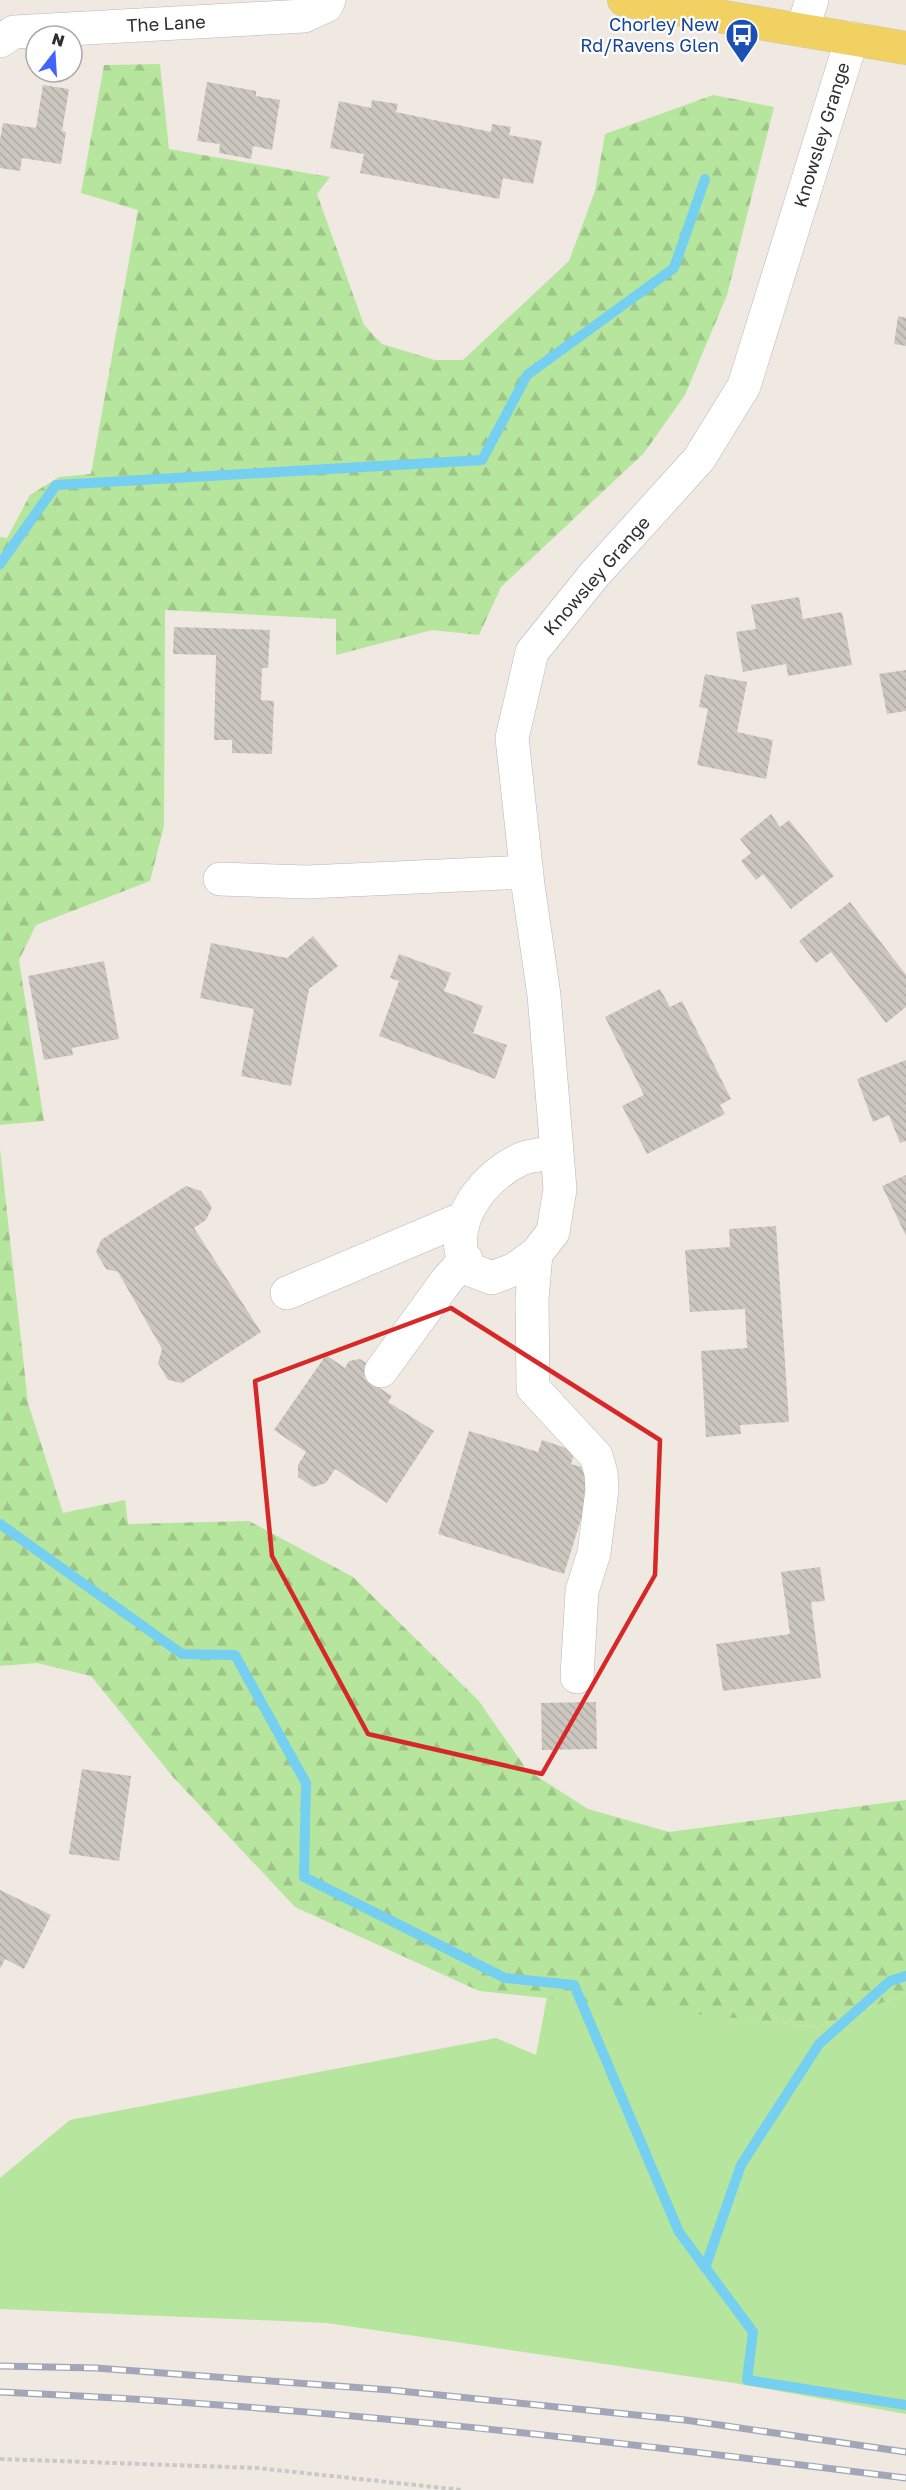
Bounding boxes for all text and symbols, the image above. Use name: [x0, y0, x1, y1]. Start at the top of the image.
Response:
street label: The Lane: [126, 10, 206, 36]
place label: Chorley New Rd/Ravens Glen: [580, 13, 719, 56]
bus stop icon: Chorley New Rd/Ravens Glen: [724, 17, 760, 64]
north arrow: [24, 24, 84, 84]
text: N: [50, 28, 67, 51]
street label: Knowsley Grange: [788, 59, 854, 210]
street label: Knowsley Grange: [538, 511, 654, 639]

